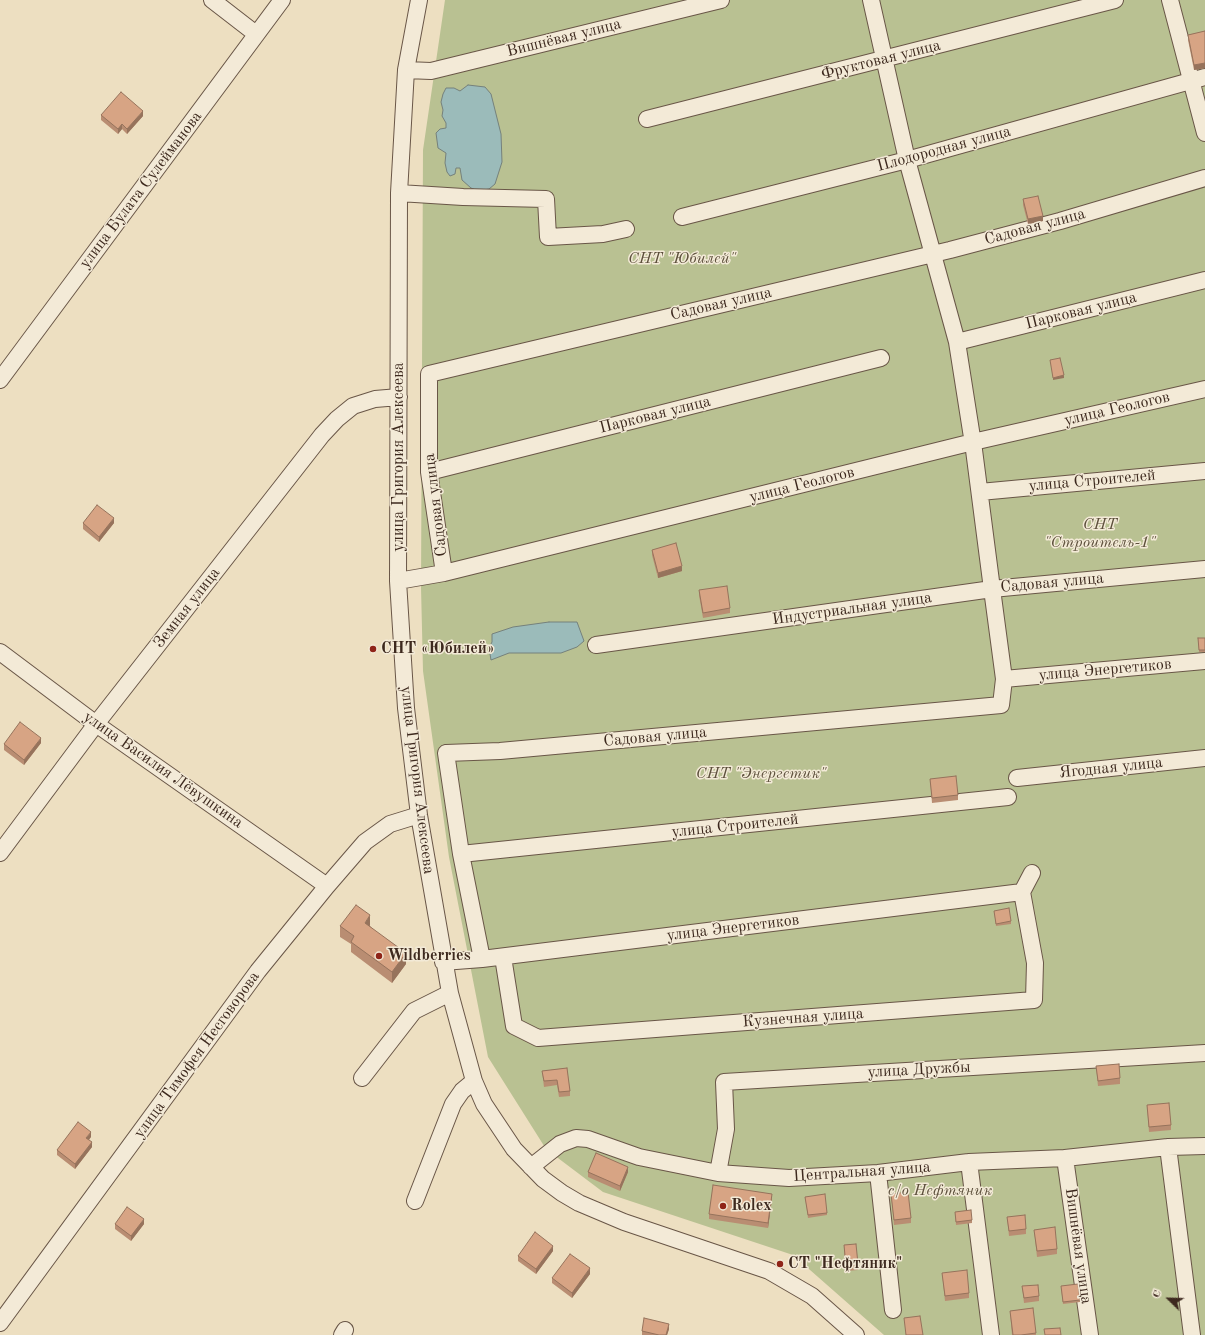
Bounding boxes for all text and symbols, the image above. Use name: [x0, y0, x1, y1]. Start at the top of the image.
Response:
street label: Вишнёвая улица: [505, 14, 623, 62]
street label: Фруктовая улица: [819, 36, 943, 84]
street label: улица Булата Сулейманова: [76, 108, 206, 272]
street label: Плодородная улица: [875, 122, 1013, 176]
street label: Садовая улица: [982, 204, 1088, 250]
park label: СНТ "Юбилей": [628, 249, 736, 269]
street label: Садовая улица: [668, 283, 774, 325]
street label: Парковая улица: [1023, 288, 1139, 334]
street label: улица Григория Алексеева: [389, 362, 409, 552]
street label: улица Геологов: [1062, 388, 1172, 430]
street label: Парковая улица: [597, 392, 713, 438]
street label: Садовая улица: [420, 452, 452, 558]
street label: улица Геологов: [747, 463, 857, 507]
street label: улица Строителей: [1028, 466, 1156, 496]
park label: СНТ "Строитель-1": [1044, 515, 1156, 553]
street label: Земная улица: [150, 564, 224, 652]
street label: Садовая улица: [1000, 569, 1104, 597]
street label: Индустриальная улица: [771, 588, 933, 630]
place label: СНТ «Юбилей»: [381, 639, 495, 659]
marker: СНТ «Юбилей»: [368, 644, 378, 654]
street label: улица Энергетиков: [1038, 655, 1172, 685]
street label: улица Григория Алексеева: [396, 685, 438, 875]
street label: улица Василия Лёвушкина: [79, 707, 247, 833]
street label: Садовая улица: [603, 723, 707, 751]
street label: Ягодная улица: [1058, 753, 1164, 783]
park label: СНТ "Энергетик": [696, 764, 826, 784]
street label: улица Строителей: [671, 810, 799, 842]
street label: улица Энергетиков: [666, 910, 800, 946]
place label: Wildberries: [387, 946, 471, 966]
marker: Wildberries: [374, 951, 384, 961]
street label: улица Тимофея Несговорова: [130, 968, 264, 1142]
street label: Кузнечная улица: [742, 1004, 864, 1032]
street label: улица Дружбы: [867, 1058, 971, 1082]
street label: Центральная улица: [793, 1158, 931, 1186]
park label: с/о Нефтяник: [888, 1181, 992, 1201]
street label: Вишнёвая улица: [1060, 1187, 1096, 1305]
place label: Rolex: [731, 1196, 772, 1216]
marker: Rolex: [718, 1201, 728, 1211]
place label: СТ "Нефтяник": [788, 1254, 902, 1274]
marker: СТ "Нефтяник": [775, 1259, 785, 1269]
north arrow: [1149, 1279, 1189, 1319]
text: С: [1151, 1289, 1164, 1300]

